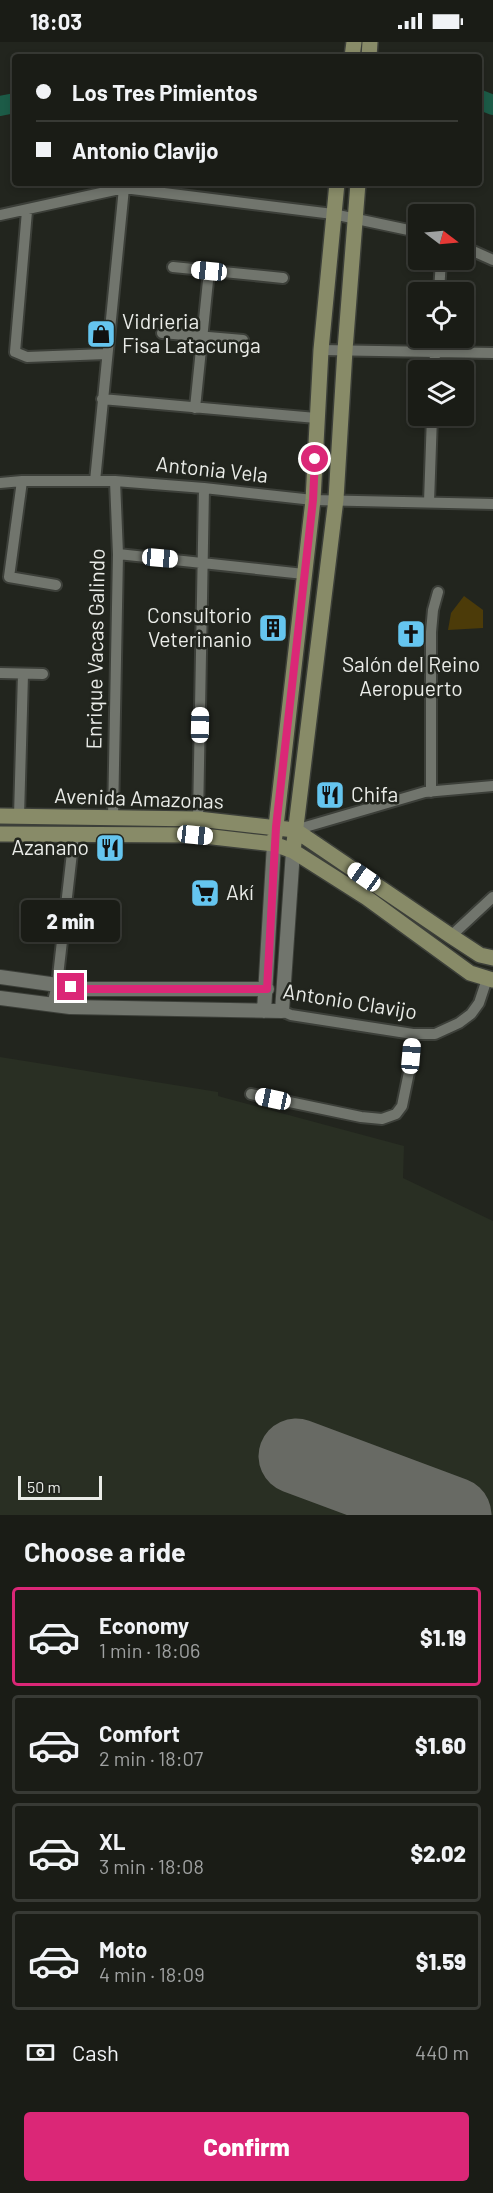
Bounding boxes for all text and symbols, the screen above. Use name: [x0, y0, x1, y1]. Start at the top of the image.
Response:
text: 18:03: [30, 8, 82, 34]
text: Los Tres Pimientos: [72, 79, 258, 105]
text: Antonio Clavijo: [72, 137, 218, 163]
north arrow: [408, 204, 474, 270]
map controls: [408, 204, 474, 426]
car: [190, 260, 228, 282]
button: locate: [408, 282, 474, 348]
place label: Vidrieria Fisa Latacunga: [122, 308, 261, 357]
shop icon: Vidrieria Fisa Latacunga: [85, 318, 117, 350]
button: layers: [408, 360, 474, 426]
route start: [301, 445, 328, 472]
street label: Antonia Vela: [155, 450, 269, 487]
car: [141, 547, 179, 569]
street label: Enrique Vacas Galindo: [80, 548, 109, 750]
place label: Consultorio Veterinanio: [147, 602, 252, 651]
building icon: Consultorio Veterinanio: [257, 612, 289, 644]
church icon: Salón del Reino Aeropuerto: [395, 618, 427, 650]
place label: Salón del Reino Aeropuerto: [342, 651, 480, 700]
car: [191, 707, 209, 743]
restaurant icon: Chifa: [314, 779, 346, 811]
place label: Chifa: [351, 781, 398, 806]
street label: Avenida Amazonas: [54, 782, 224, 813]
car: [176, 824, 214, 846]
restaurant icon: Azanano: [94, 832, 126, 864]
place label: Azanano: [12, 834, 89, 859]
car: [344, 859, 384, 895]
supermarket icon: Akí: [189, 877, 221, 909]
place label: Akí: [226, 879, 254, 904]
callout: 2 min: [22, 900, 121, 942]
text: 2 min: [46, 909, 95, 933]
route end: [57, 973, 84, 1000]
street label: Antonio Clavijo: [281, 978, 419, 1023]
car: [400, 1037, 422, 1075]
car: [254, 1086, 292, 1112]
scale bar: [18, 1473, 102, 1500]
text: 50 m: [27, 1477, 61, 1496]
text: Choose a ride: [24, 1535, 186, 1567]
icon: car: [27, 1610, 81, 1664]
text: Economy: [99, 1612, 189, 1638]
text: $1.19: [420, 1624, 466, 1650]
text: 1 min · 18:06: [99, 1638, 200, 1662]
icon: car: [27, 1718, 81, 1772]
text: Comfort: [99, 1720, 180, 1746]
text: $1.60: [415, 1732, 466, 1758]
text: 2 min · 18:07: [99, 1746, 203, 1770]
icon: car: [27, 1826, 81, 1880]
text: XL: [99, 1828, 125, 1854]
text: $2.02: [410, 1840, 466, 1866]
text: 3 min · 18:08: [99, 1854, 204, 1878]
icon: car: [27, 1934, 81, 1988]
text: Moto: [99, 1936, 147, 1962]
text: $1.59: [416, 1948, 466, 1974]
text: 4 min · 18:09: [99, 1962, 205, 1986]
icon: cash: [24, 2036, 57, 2069]
text: Cash: [72, 2039, 119, 2065]
text: 440 m: [415, 2040, 469, 2064]
button: Confirm: [24, 2112, 469, 2181]

